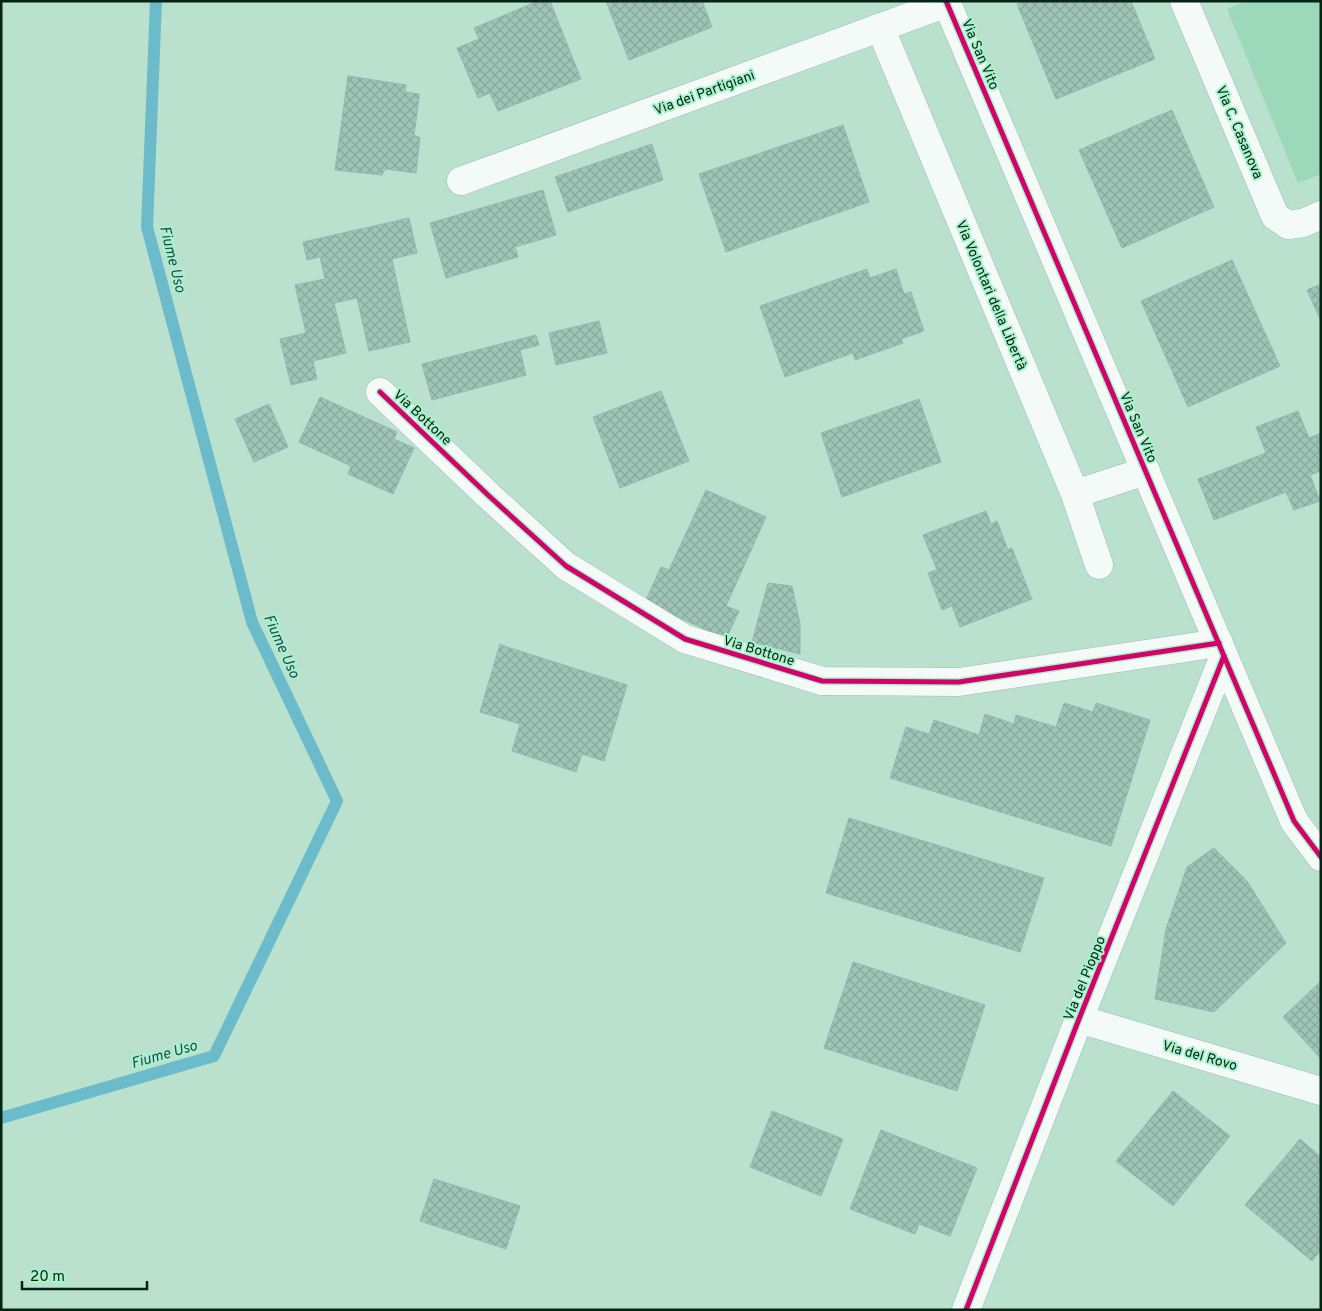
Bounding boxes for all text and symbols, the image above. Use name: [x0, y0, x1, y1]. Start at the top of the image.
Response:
street label: Via San Vito: [957, 17, 1002, 93]
street label: Via dei Partigiani: [652, 67, 757, 120]
street label: Via C. Casanova: [1211, 83, 1266, 182]
street label: Via Volontari della Libertà: [951, 218, 1030, 373]
water label: Fiume Uso: [154, 224, 189, 295]
street label: Via Bottone: [389, 387, 455, 450]
street label: Via San Vito: [1115, 390, 1160, 466]
water label: Fiume Uso: [258, 612, 303, 682]
street label: Via Bottone: [721, 632, 796, 670]
street label: Via del Pioppo: [1061, 934, 1110, 1023]
water label: Fiume Uso: [129, 1037, 200, 1074]
street label: Via del Rovo: [1160, 1038, 1239, 1075]
scale bar: [22, 1258, 148, 1290]
text: 20 m: [30, 1268, 65, 1287]

